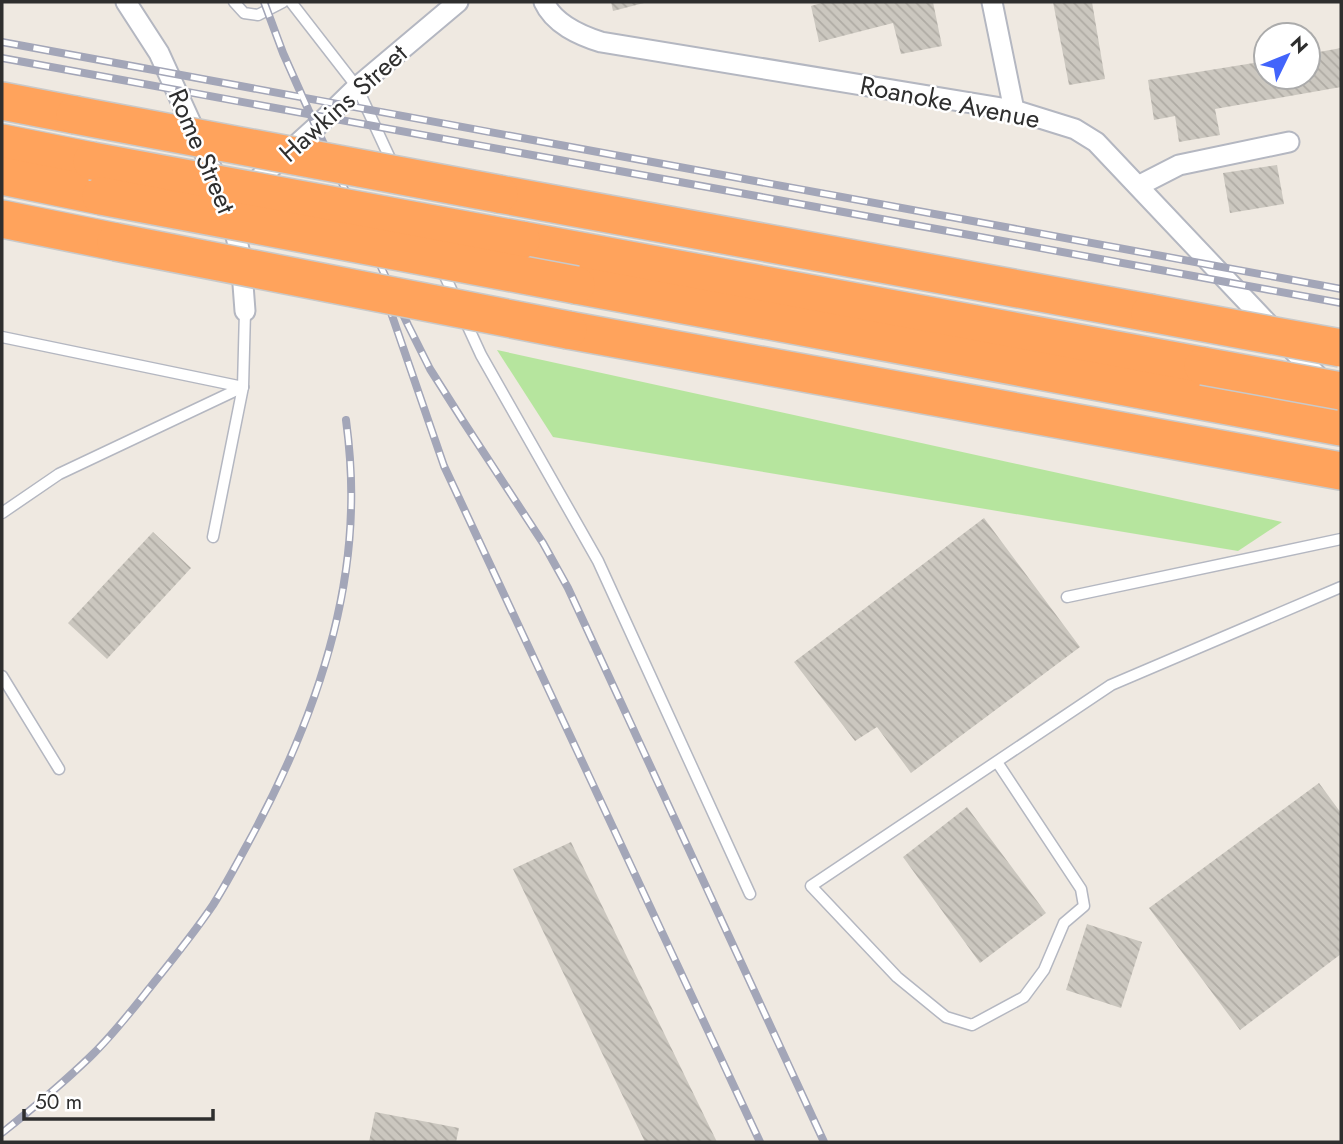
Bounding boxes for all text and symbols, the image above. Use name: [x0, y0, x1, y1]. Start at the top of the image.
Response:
north arrow: [1252, 21, 1322, 91]
text: N: [1284, 30, 1314, 59]
street label: Hawkins Street: [271, 35, 416, 171]
street label: Roanoke Avenue: [857, 66, 1043, 138]
street label: Rome Street: [159, 83, 246, 220]
scale bar: [24, 1078, 214, 1122]
text: 50 m: [35, 1087, 82, 1117]

